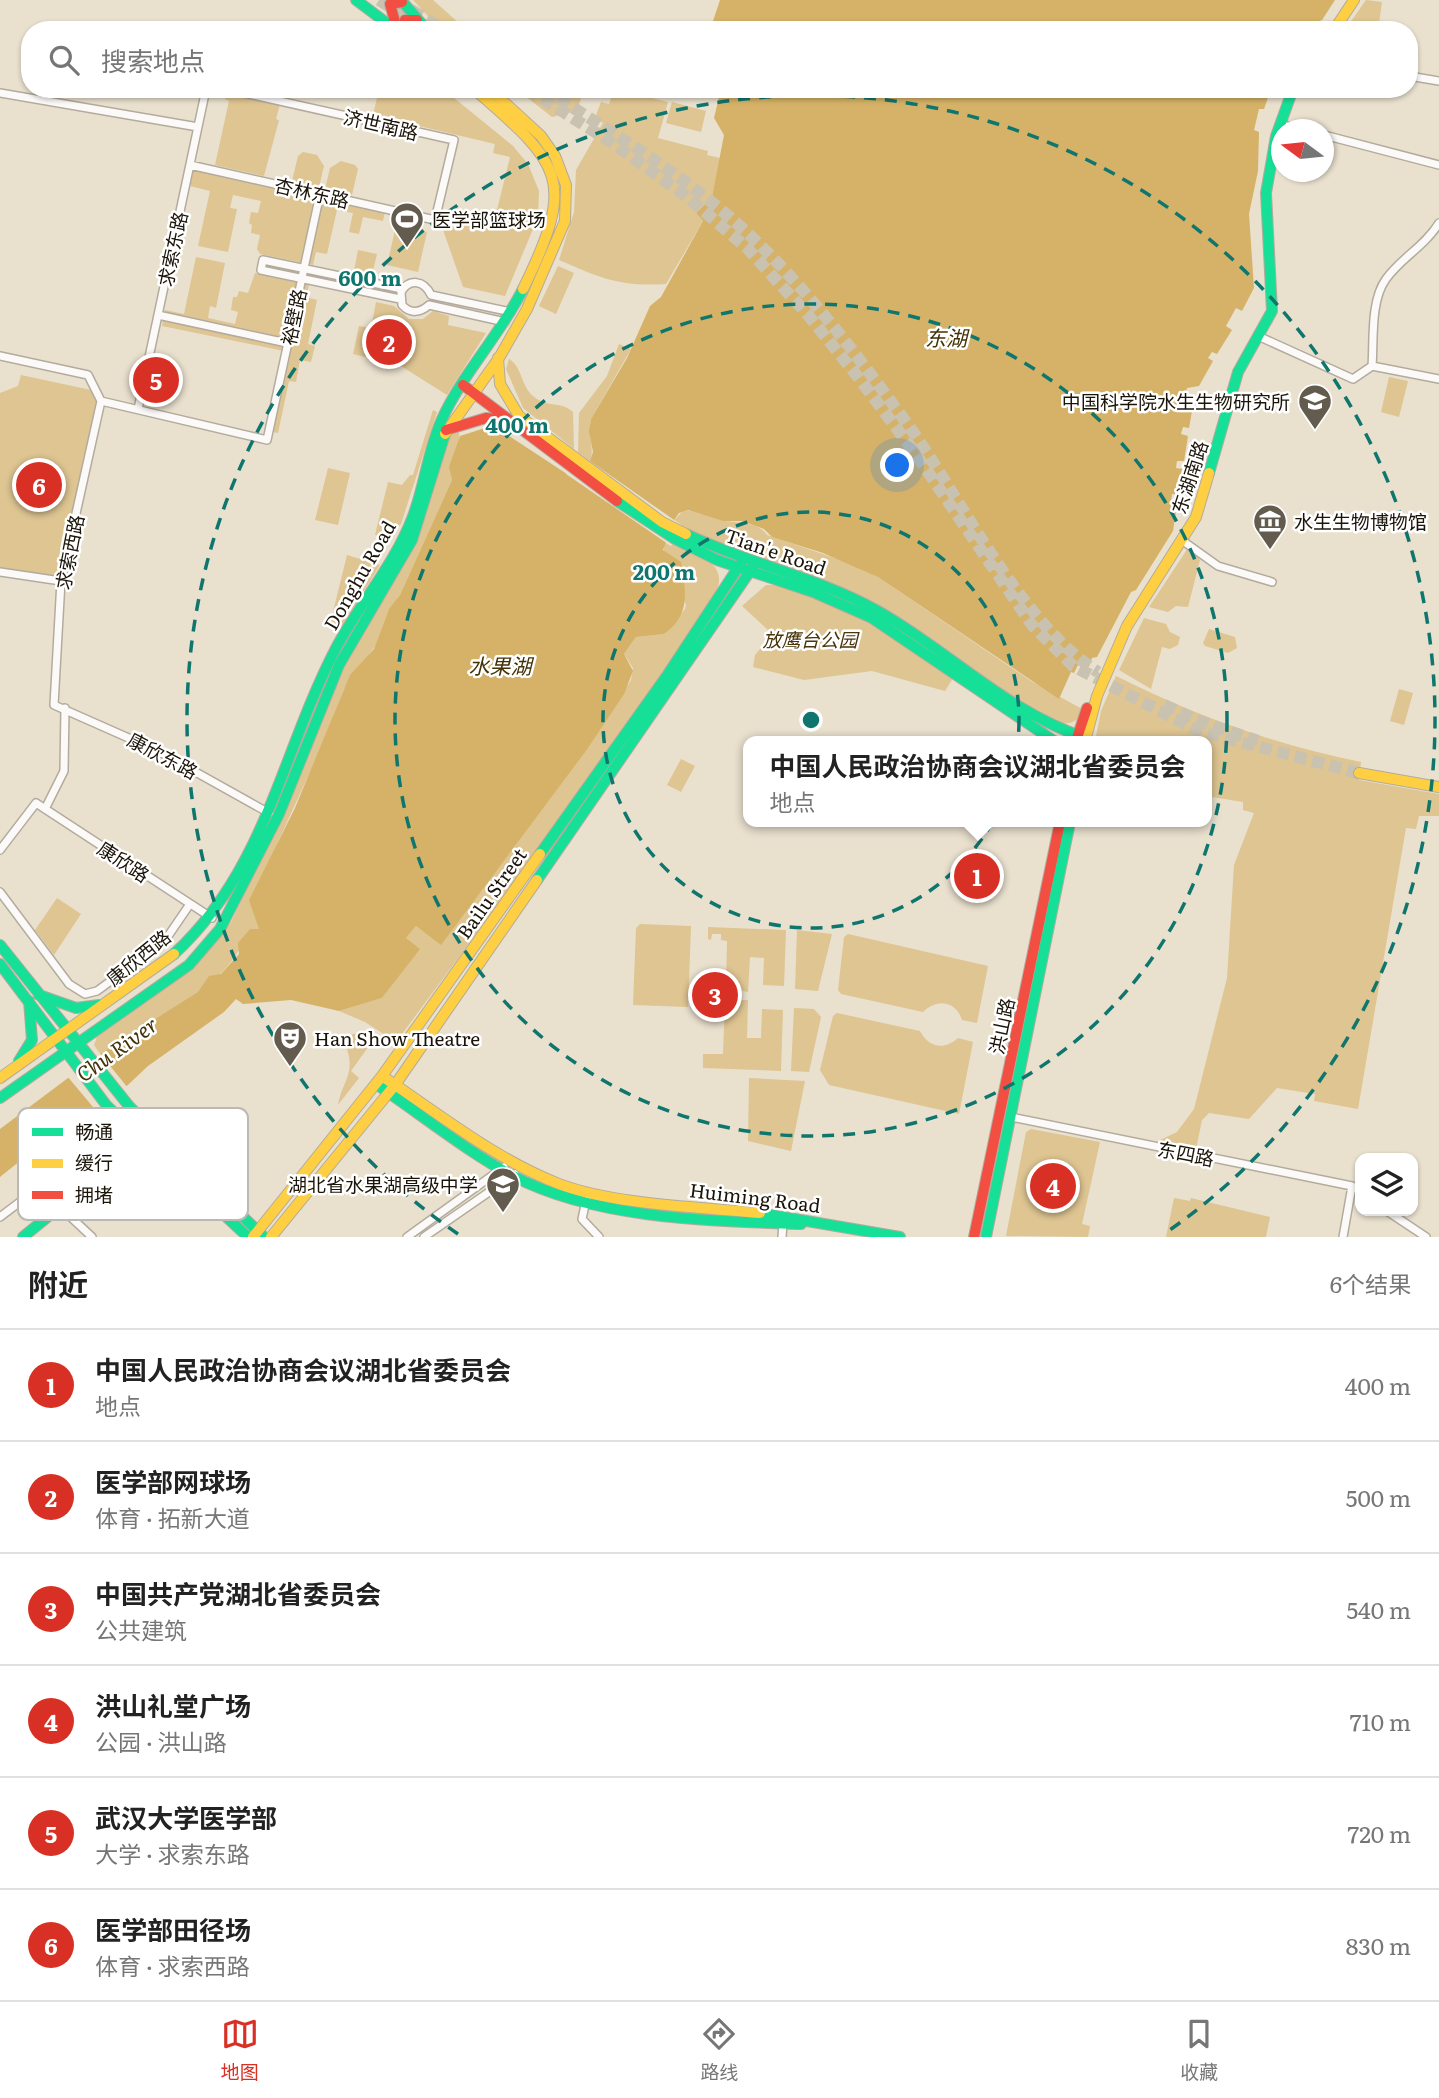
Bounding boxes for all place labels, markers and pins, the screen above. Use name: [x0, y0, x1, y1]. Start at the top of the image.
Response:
sports icon: 医学部篮球场: [388, 200, 426, 249]
place label: 医学部篮球场: [432, 205, 546, 233]
pin: 2: [366, 316, 412, 368]
pin: 5: [133, 354, 179, 406]
school or university icon: 中国科学院水生生物研究所: [1296, 382, 1334, 431]
place label: 中国科学院水生生物研究所: [1062, 387, 1290, 415]
pin: 6: [16, 459, 62, 511]
museum icon: 水生生物博物馆: [1251, 502, 1289, 551]
place label: 水生生物博物馆: [1294, 507, 1427, 535]
centre of rings: [799, 708, 823, 732]
pin: 1: [954, 850, 1000, 902]
pin: 3: [692, 969, 738, 1021]
theatre icon: Han Show Theatre: [271, 1019, 309, 1068]
place label: Han Show Theatre: [314, 1024, 480, 1052]
pin: 4: [1030, 1160, 1076, 1212]
school or university icon: 湖北省水果湖高级中学: [484, 1165, 522, 1214]
place label: 湖北省水果湖高级中学: [288, 1170, 478, 1198]

